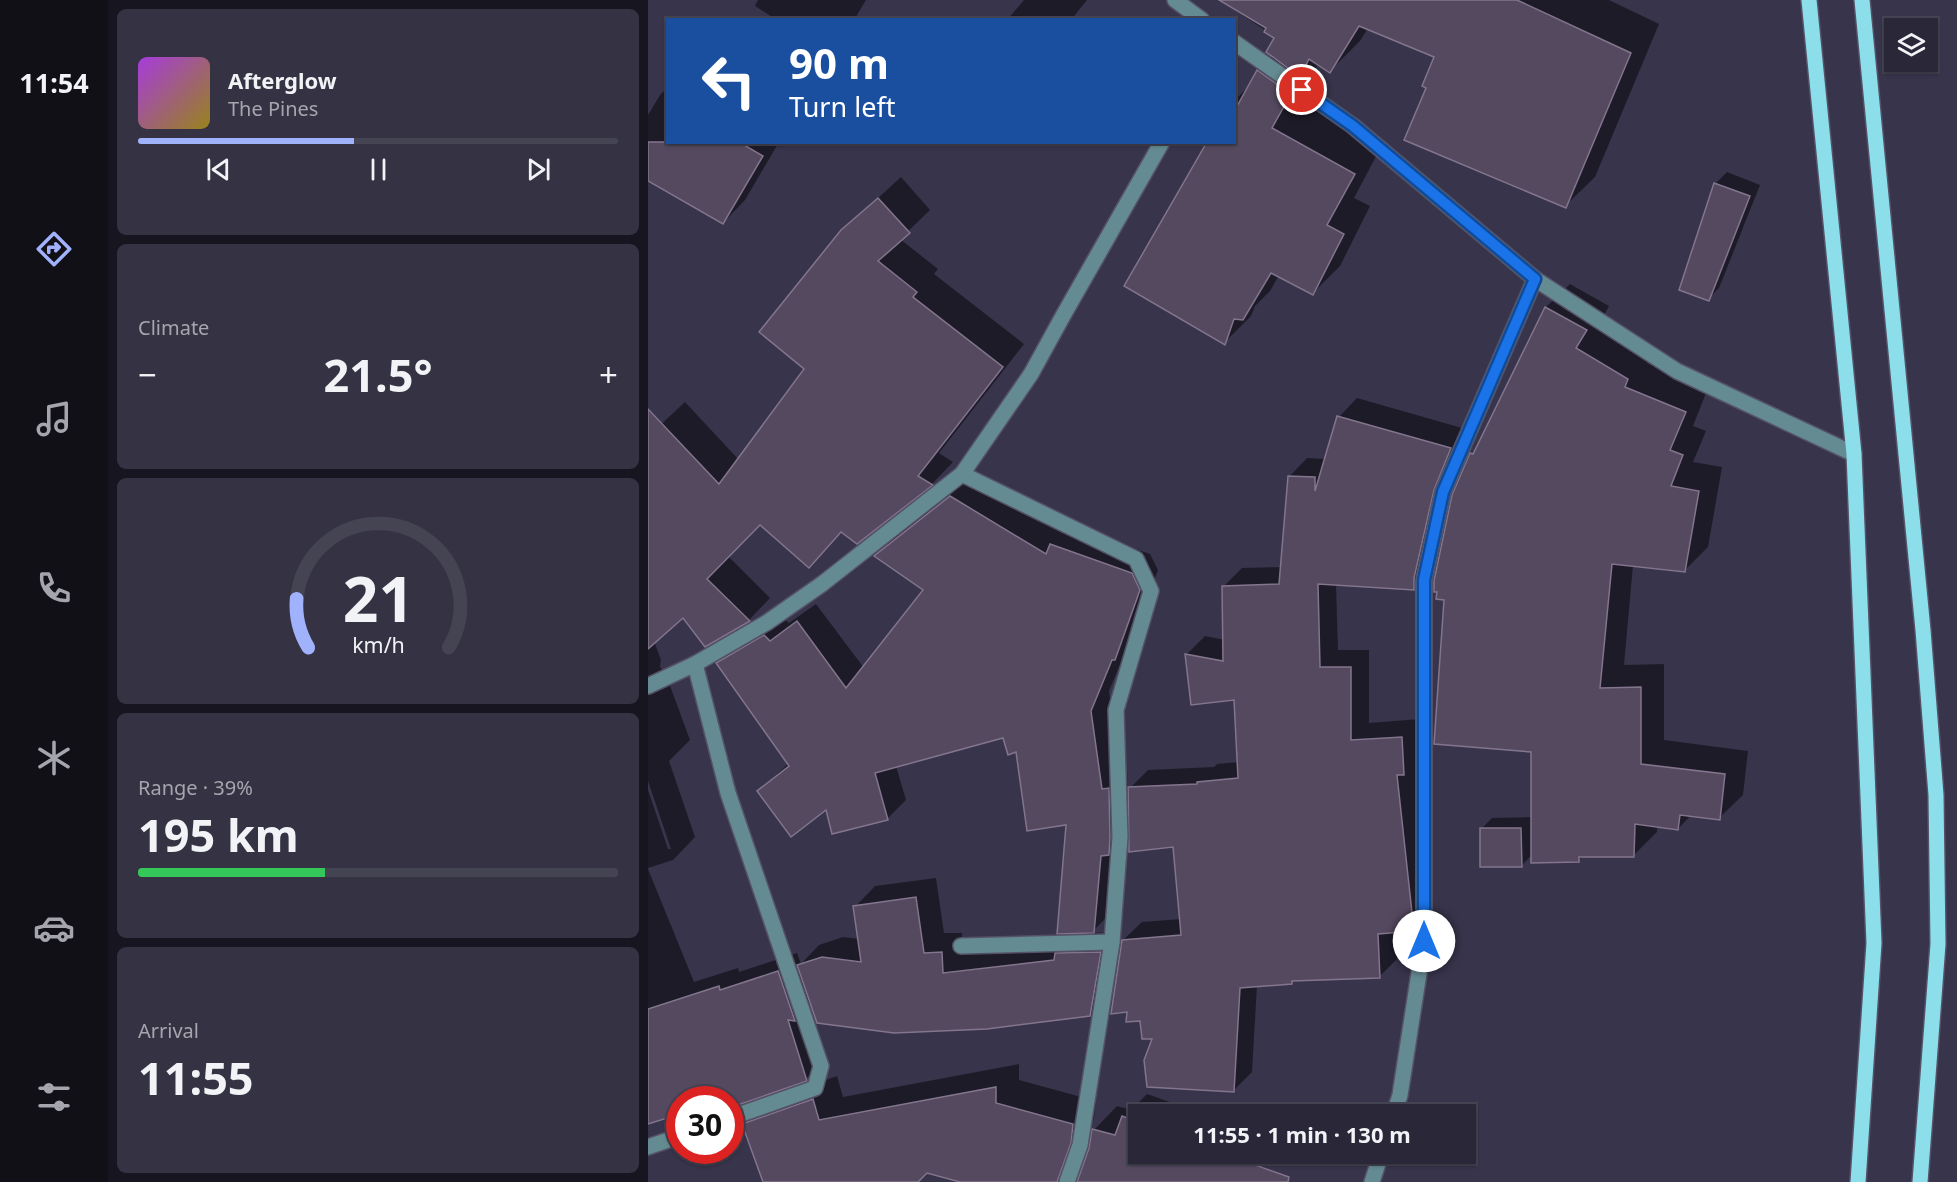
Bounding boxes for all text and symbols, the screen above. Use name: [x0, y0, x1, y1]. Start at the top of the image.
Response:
map controls: [1884, 18, 1938, 72]
button: layers: [1884, 18, 1938, 72]
text: 90 m: [789, 34, 889, 91]
icon: left: [690, 42, 768, 120]
text: 11:54: [19, 64, 89, 101]
pin: [1276, 64, 1327, 115]
text: Afterglow: [228, 65, 337, 95]
icon: arrive: [1285, 73, 1318, 106]
text: Turn left: [789, 88, 895, 125]
text: The Pines: [228, 95, 318, 122]
icon: previous: [202, 153, 235, 186]
icon: pause: [362, 153, 395, 186]
icon: next: [522, 153, 555, 186]
icon: directions: [33, 228, 75, 270]
text: Climate: [138, 314, 209, 341]
text: 21.5°: [324, 344, 432, 405]
text: −: [138, 352, 157, 397]
text: +: [599, 352, 618, 397]
icon: music: [33, 398, 75, 440]
text: 21: [342, 555, 414, 640]
icon: phone: [33, 567, 75, 609]
text: km/h: [352, 630, 404, 659]
icon: climate: [33, 737, 75, 779]
text: Range · 39%: [138, 774, 253, 801]
text: 195 km: [138, 804, 299, 865]
icon: car: [33, 907, 75, 949]
position arrow: [1392, 909, 1456, 973]
text: Arrival: [138, 1017, 199, 1044]
text: 11:55: [138, 1047, 254, 1108]
icon: filters: [33, 1076, 75, 1118]
speed limit sign: 30: [666, 1086, 744, 1164]
text: 11:55 · 1 min · 130 m: [1193, 1119, 1411, 1149]

